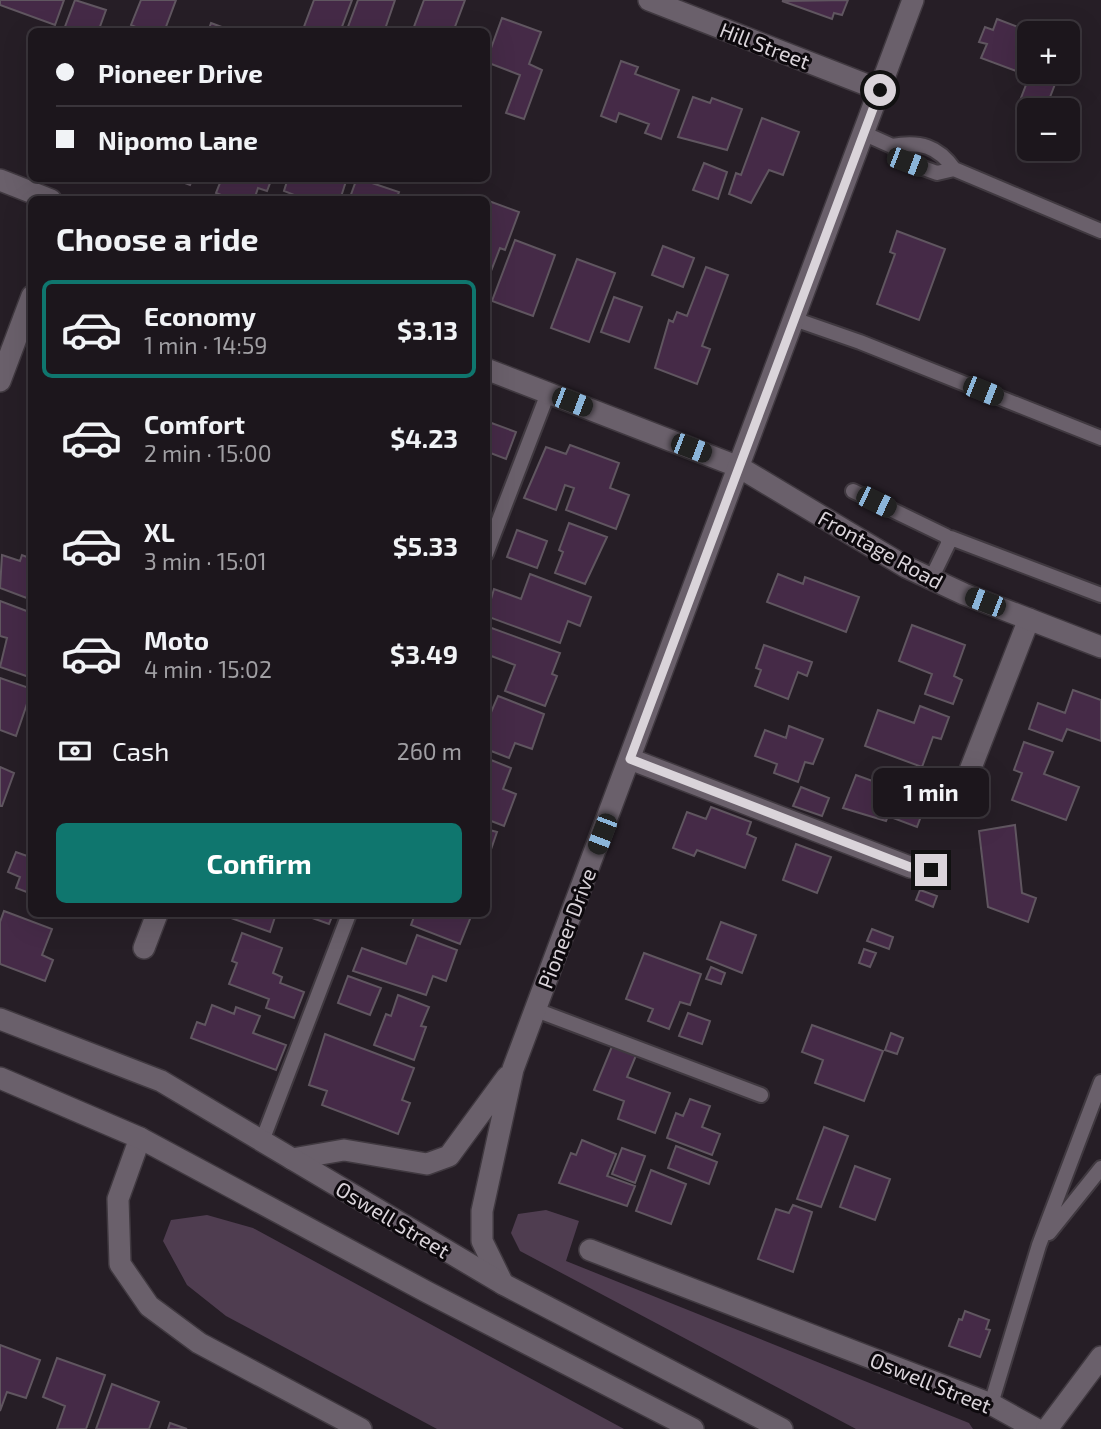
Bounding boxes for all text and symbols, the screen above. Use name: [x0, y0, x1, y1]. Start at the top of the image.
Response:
street label: Hill Street: [717, 16, 813, 74]
map controls: [1017, 21, 1080, 161]
button: +: [1017, 21, 1080, 84]
text: Pioneer Drive: [98, 57, 263, 88]
route start: [864, 74, 896, 106]
button: −: [1017, 98, 1080, 161]
text: Nipomo Lane: [98, 124, 258, 155]
car: [884, 145, 931, 179]
text: Choose a ride: [56, 219, 259, 257]
icon: car: [60, 298, 123, 361]
text: Economy: [144, 300, 256, 331]
text: $3.13: [397, 314, 458, 345]
text: 1 min · 14:59: [144, 331, 267, 359]
car: [960, 373, 1007, 409]
car: [549, 385, 596, 419]
icon: car: [60, 406, 123, 469]
text: Comfort: [144, 408, 245, 439]
text: $4.23: [390, 422, 458, 453]
car: [668, 431, 715, 465]
text: 2 min · 15:00: [144, 439, 272, 467]
car: [853, 483, 900, 521]
street label: Frontage Road: [814, 504, 948, 594]
icon: car: [60, 514, 123, 577]
text: XL: [144, 516, 175, 547]
text: $5.33: [393, 530, 458, 561]
text: 3 min · 15:01: [144, 547, 267, 575]
car: [962, 585, 1009, 619]
icon: car: [60, 622, 123, 685]
text: Moto: [144, 624, 209, 655]
text: $3.49: [390, 638, 458, 669]
text: 4 min · 15:02: [144, 655, 272, 683]
icon: cash: [56, 732, 94, 770]
text: Cash: [112, 735, 169, 766]
text: 260 m: [397, 737, 462, 765]
callout: 1 min: [873, 768, 989, 818]
text: 1 min: [903, 778, 959, 806]
car: [585, 811, 620, 857]
button: Confirm: [56, 823, 462, 903]
route end: [915, 854, 947, 886]
street label: Pioneer Drive: [532, 864, 600, 992]
street label: Oswell Street: [332, 1175, 454, 1263]
street label: Oswell Street: [867, 1346, 995, 1418]

